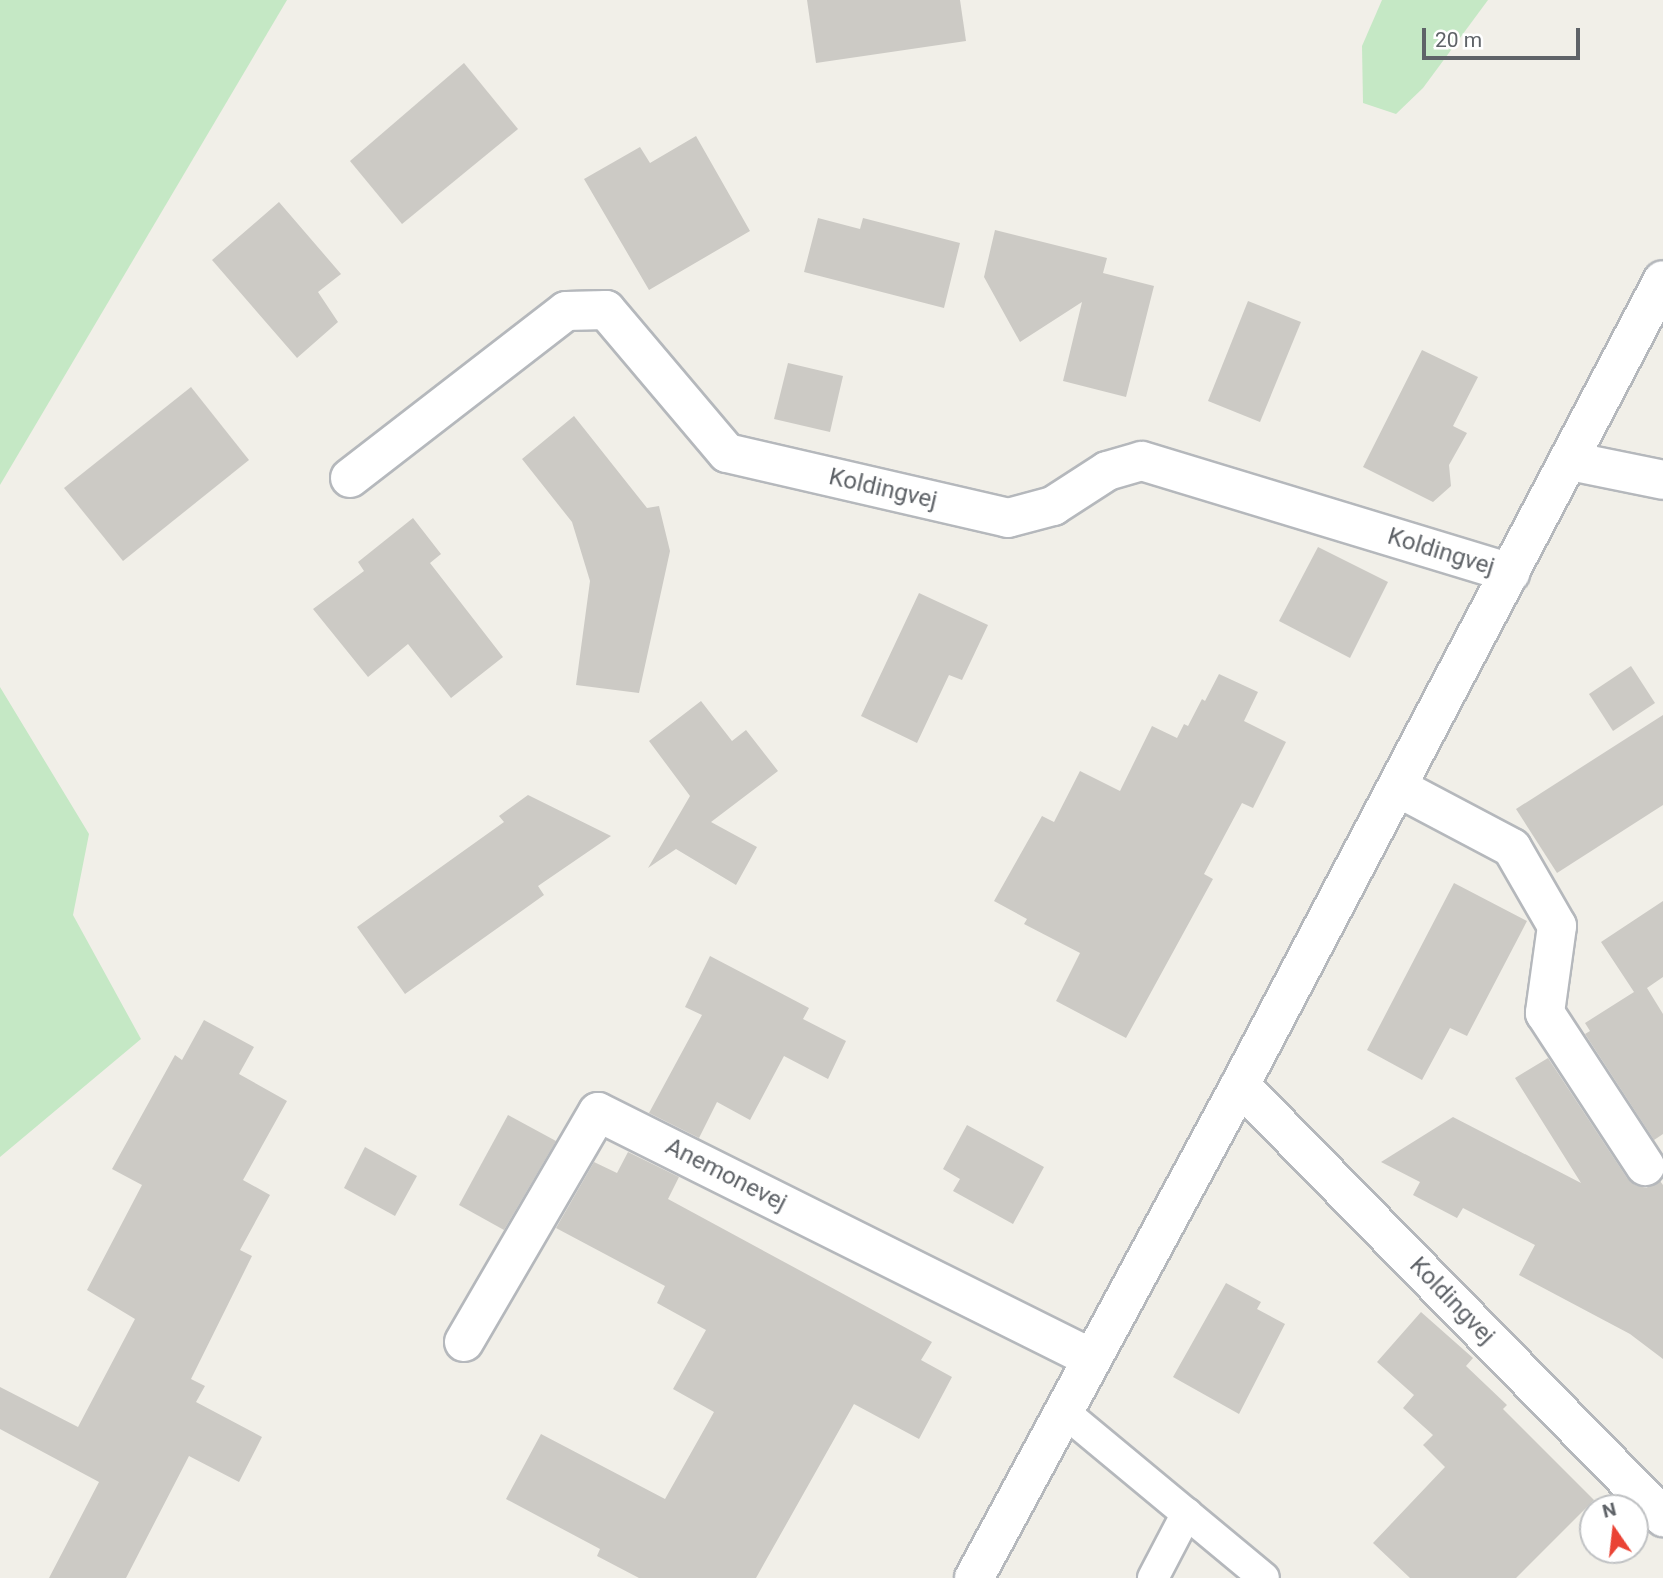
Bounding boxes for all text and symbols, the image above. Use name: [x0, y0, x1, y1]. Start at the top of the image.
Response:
scale bar: [1425, 14, 1582, 58]
text: 20 m: [1435, 28, 1482, 52]
street label: Koldingvej: [826, 463, 940, 515]
street label: Koldingvej: [1384, 522, 1498, 582]
street label: Anemonevej: [661, 1132, 791, 1218]
street label: Koldingvej: [1403, 1251, 1501, 1351]
north arrow: [1579, 1494, 1649, 1564]
text: N: [1600, 1497, 1619, 1523]

